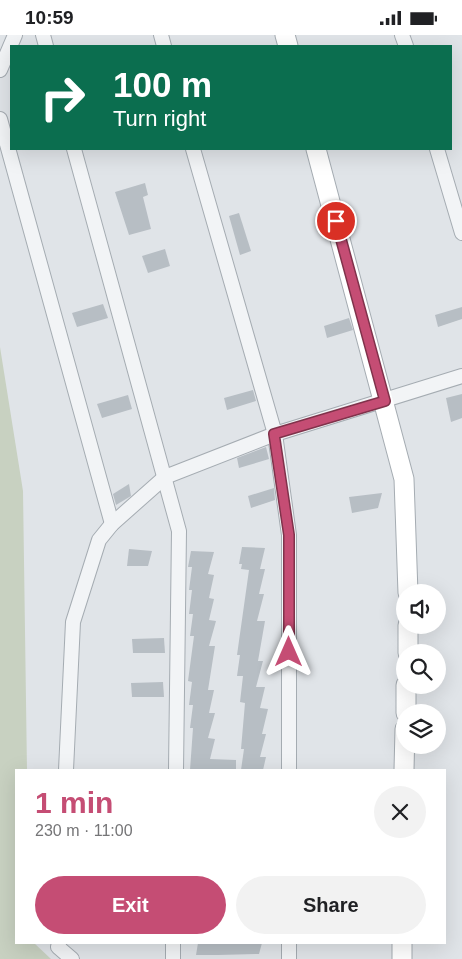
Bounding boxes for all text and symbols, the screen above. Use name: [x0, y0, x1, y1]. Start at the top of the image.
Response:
text: 10:59: [25, 7, 74, 28]
icon: right: [30, 65, 95, 130]
text: 100 m: [113, 65, 212, 104]
text: Turn right: [113, 106, 206, 131]
pin: [315, 200, 357, 242]
icon: arrive: [322, 207, 350, 235]
map controls: [396, 584, 446, 754]
button: sound: [396, 584, 446, 634]
position arrow: [262, 625, 314, 677]
button: search: [396, 644, 446, 694]
button: layers: [396, 704, 446, 754]
text: 1 min: [35, 786, 113, 819]
button: close: [374, 786, 426, 838]
text: 230 m · 11:00: [35, 822, 133, 839]
button: Exit: [35, 876, 226, 934]
button: Share: [236, 876, 426, 934]

